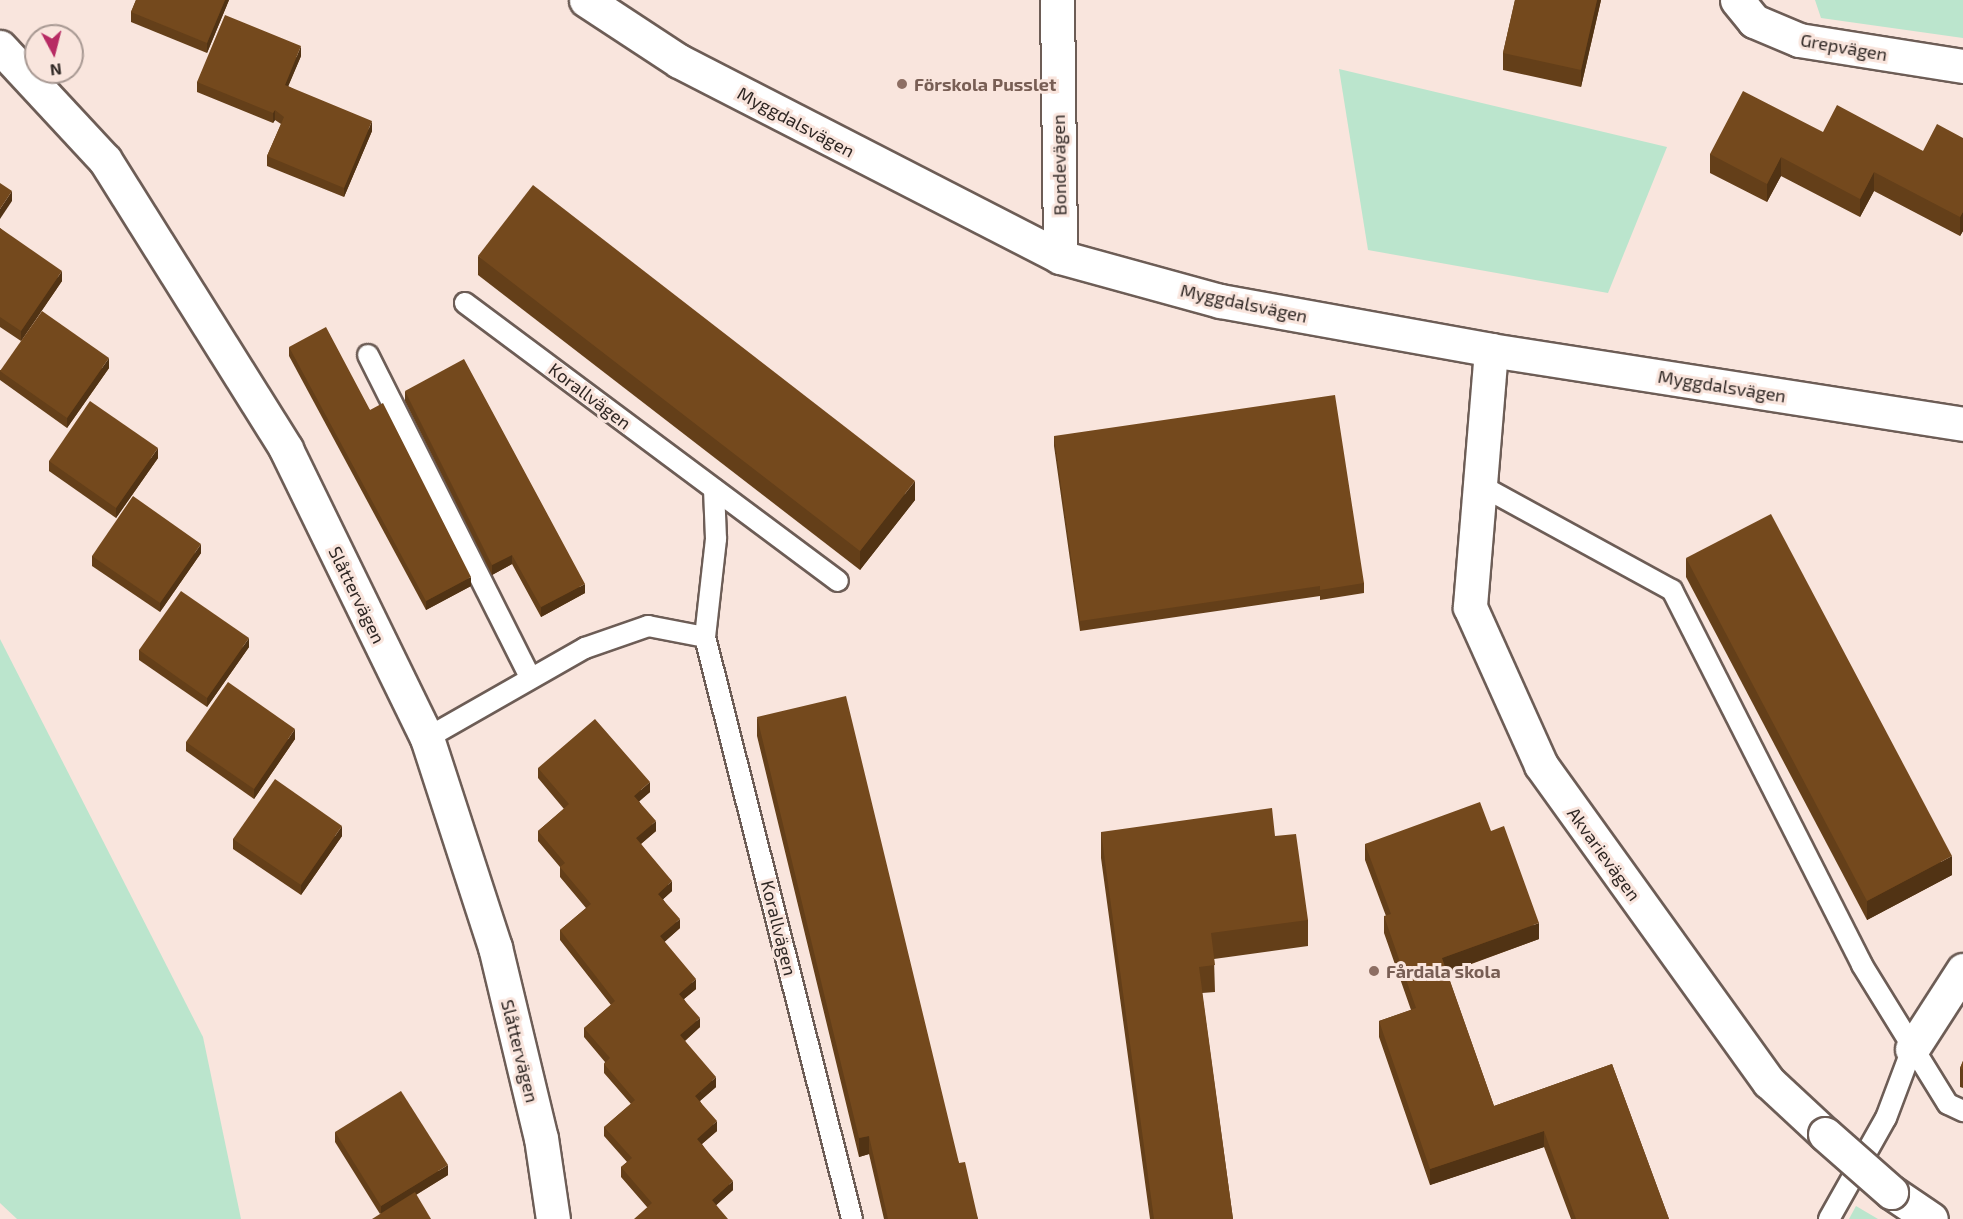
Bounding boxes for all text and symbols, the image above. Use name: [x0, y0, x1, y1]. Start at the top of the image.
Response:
north arrow: [24, 24, 84, 84]
street label: Grepvägen: [1799, 29, 1889, 65]
text: N: [49, 60, 63, 81]
place label: Förskola Pusslet: [914, 73, 1056, 95]
marker: Förskola Pusslet: [895, 77, 909, 91]
street label: Myggdalsvägen: [734, 82, 858, 162]
street label: Bondevägen: [1047, 114, 1071, 216]
street label: Myggdalsvägen: [1179, 279, 1309, 327]
street label: Korallvägen: [545, 358, 635, 434]
street label: Myggdalsvägen: [1656, 365, 1788, 407]
street label: Slåttervägen: [324, 543, 390, 647]
street label: Akvarievägen: [1563, 803, 1645, 905]
street label: Korallvägen: [757, 878, 801, 978]
place label: Fårdala skola: [1386, 960, 1501, 982]
marker: Fårdala skola: [1367, 964, 1381, 978]
street label: Slåttervägen: [497, 997, 543, 1105]

